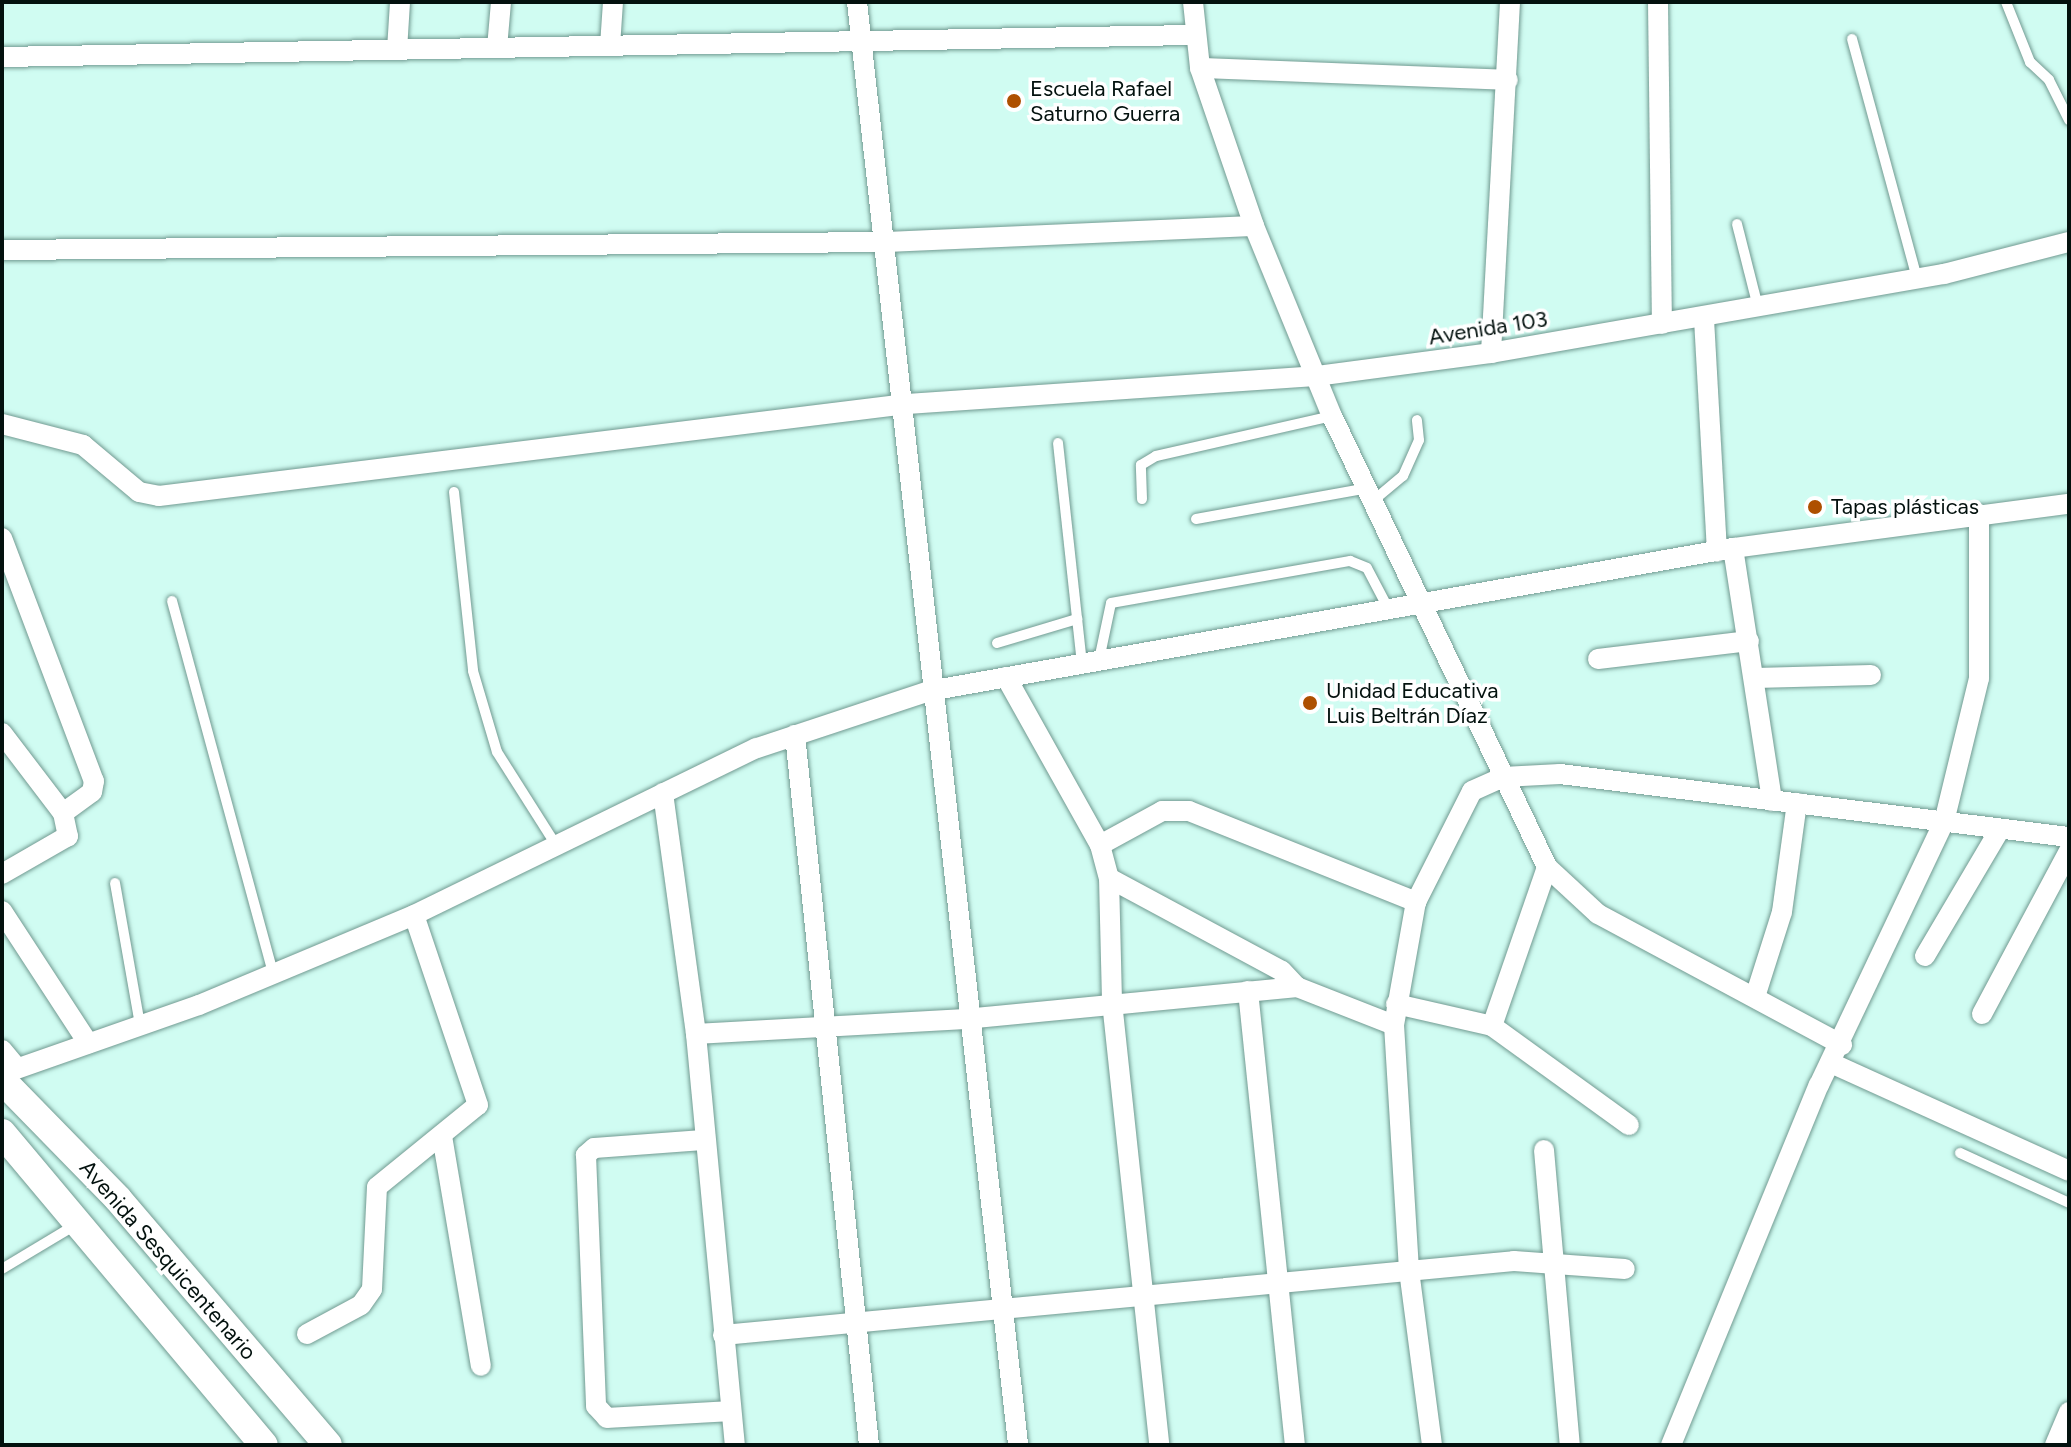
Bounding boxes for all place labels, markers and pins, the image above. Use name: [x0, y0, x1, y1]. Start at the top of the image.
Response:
place label: Escuela Rafael Saturno Guerra: [1030, 75, 1180, 126]
marker: Escuela Rafael Saturno Guerra: [1005, 92, 1023, 110]
place label: Tapas plásticas: [1831, 494, 1979, 520]
marker: Tapas plásticas: [1806, 498, 1824, 516]
place label: Unidad Educativa Luis Beltrán Díaz: [1326, 677, 1499, 728]
marker: Unidad Educativa Luis Beltrán Díaz: [1301, 694, 1319, 712]

